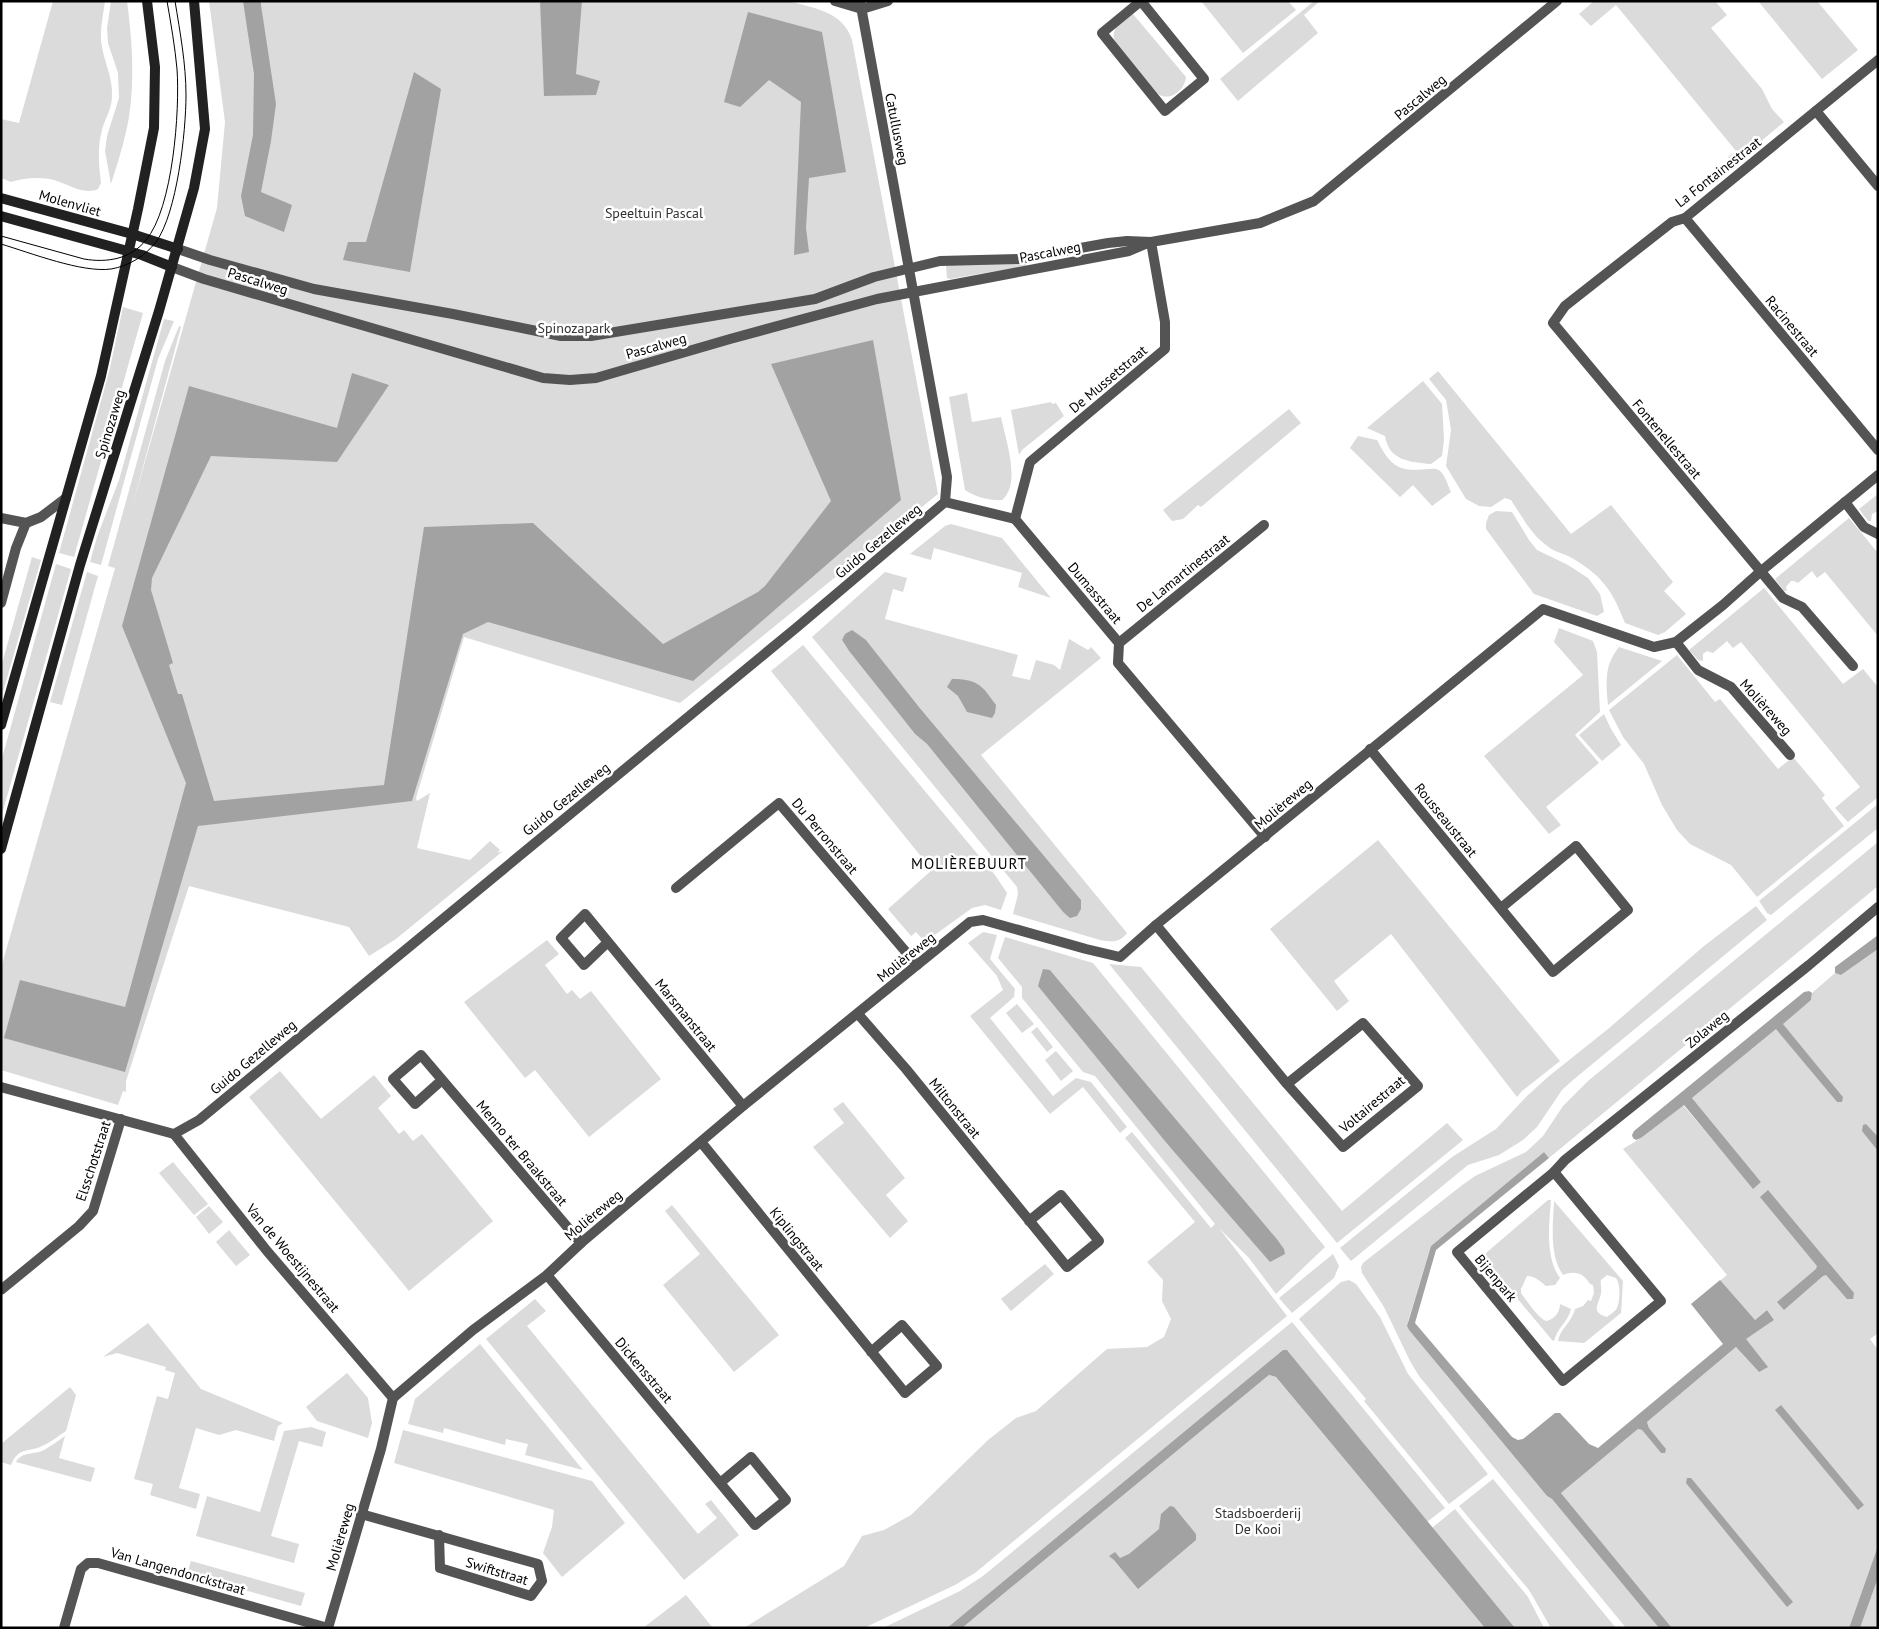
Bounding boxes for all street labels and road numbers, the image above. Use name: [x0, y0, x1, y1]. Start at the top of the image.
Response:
street label: Pascalweg: [1390, 70, 1450, 124]
street label: Catullusweg: [881, 91, 913, 167]
street label: La Fontainestraat: [1671, 133, 1765, 211]
street label: Molenvliet: [37, 186, 103, 221]
street label: Pascalweg: [1018, 237, 1082, 267]
street label: Pascalweg: [226, 263, 290, 299]
street label: Racinestraat: [1761, 292, 1823, 360]
street label: Pascalweg: [624, 329, 688, 363]
street label: De Mussetstraat: [1065, 341, 1151, 417]
street label: Spinozaweg: [91, 387, 129, 461]
street label: Fontenellestraat: [1629, 396, 1706, 483]
street label: Guido Gezelleweg: [831, 500, 925, 582]
street label: De Lamartinestraat: [1133, 530, 1233, 616]
street label: Dumasstraat: [1064, 559, 1126, 628]
street label: Molièreweg: [1736, 675, 1796, 739]
street label: Guido Gezelleweg: [519, 758, 613, 840]
street label: Molièreweg: [1250, 775, 1316, 833]
street label: Rousseaustraat: [1411, 779, 1482, 861]
street label: Du Perronstraat: [788, 794, 862, 878]
street label: Molièreweg: [873, 928, 939, 986]
street label: Marsmanstraat: [651, 975, 721, 1055]
street label: Zolaweg: [1682, 1006, 1732, 1052]
street label: Guido Gezelleweg: [206, 1016, 300, 1098]
street label: Voltairestraat: [1335, 1071, 1409, 1137]
street label: Miltonstraat: [925, 1074, 985, 1142]
street label: Menno ter Braakstraat: [473, 1096, 572, 1210]
street label: Elsschotstraat: [72, 1118, 115, 1204]
street label: Molièreweg: [560, 1186, 626, 1244]
street label: Van de Woestijnestraat: [242, 1199, 344, 1316]
street label: Kiplingstraat: [766, 1203, 828, 1275]
street label: Bijenpark: [1471, 1251, 1521, 1306]
street label: Dickensstraat: [611, 1333, 677, 1407]
street label: Molièreweg: [322, 1501, 358, 1573]
street label: Van Langendonckstraat: [108, 1543, 248, 1599]
street label: Swiftstraat: [464, 1553, 531, 1589]

